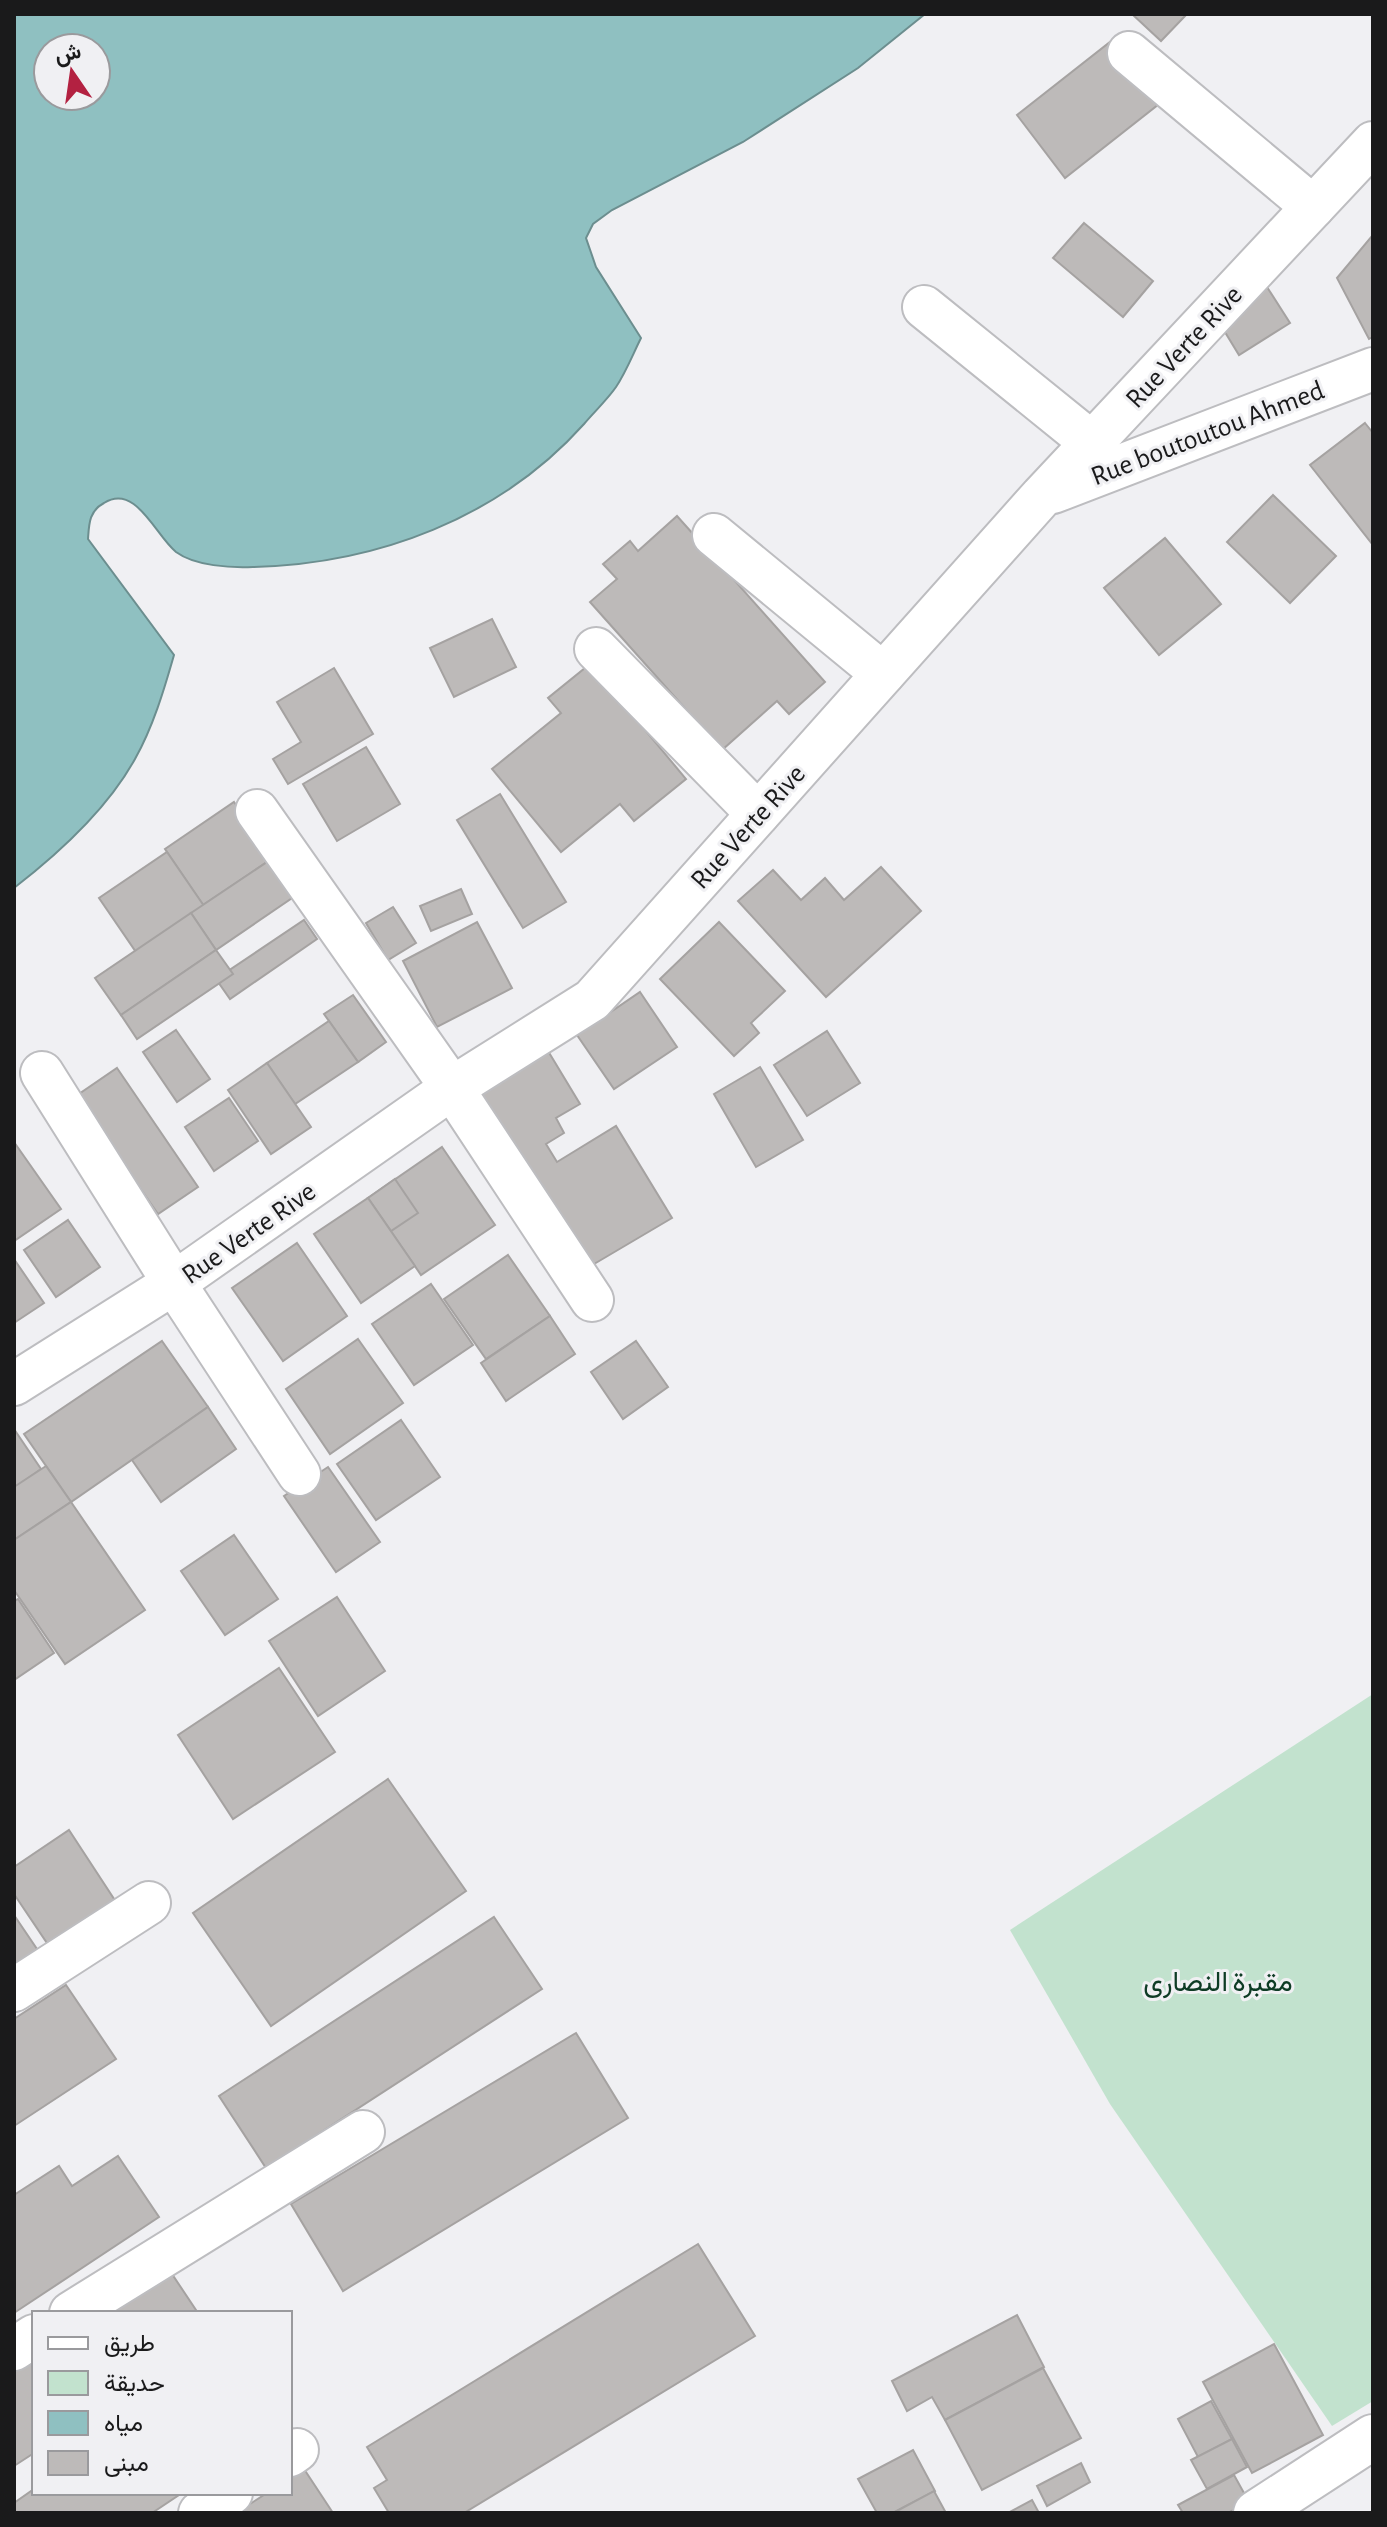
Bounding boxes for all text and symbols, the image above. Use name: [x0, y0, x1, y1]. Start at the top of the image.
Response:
north arrow: [32, 32, 112, 112]
text: ش: [52, 40, 84, 69]
street label: Rue Verte Rive: [1121, 281, 1248, 414]
street label: Rue boutoutou Ahmed: [1087, 376, 1328, 491]
street label: Rue Verte Rive: [686, 760, 811, 895]
street label: Rue Verte Rive: [177, 1177, 321, 1290]
park label: مقبرة النصارى: [1143, 1969, 1293, 1999]
legend: [32, 2311, 292, 2495]
text: طريق: [104, 2332, 155, 2358]
text: حديقة: [104, 2372, 165, 2397]
text: مياه: [104, 2412, 143, 2437]
text: مبنى: [104, 2452, 149, 2477]

